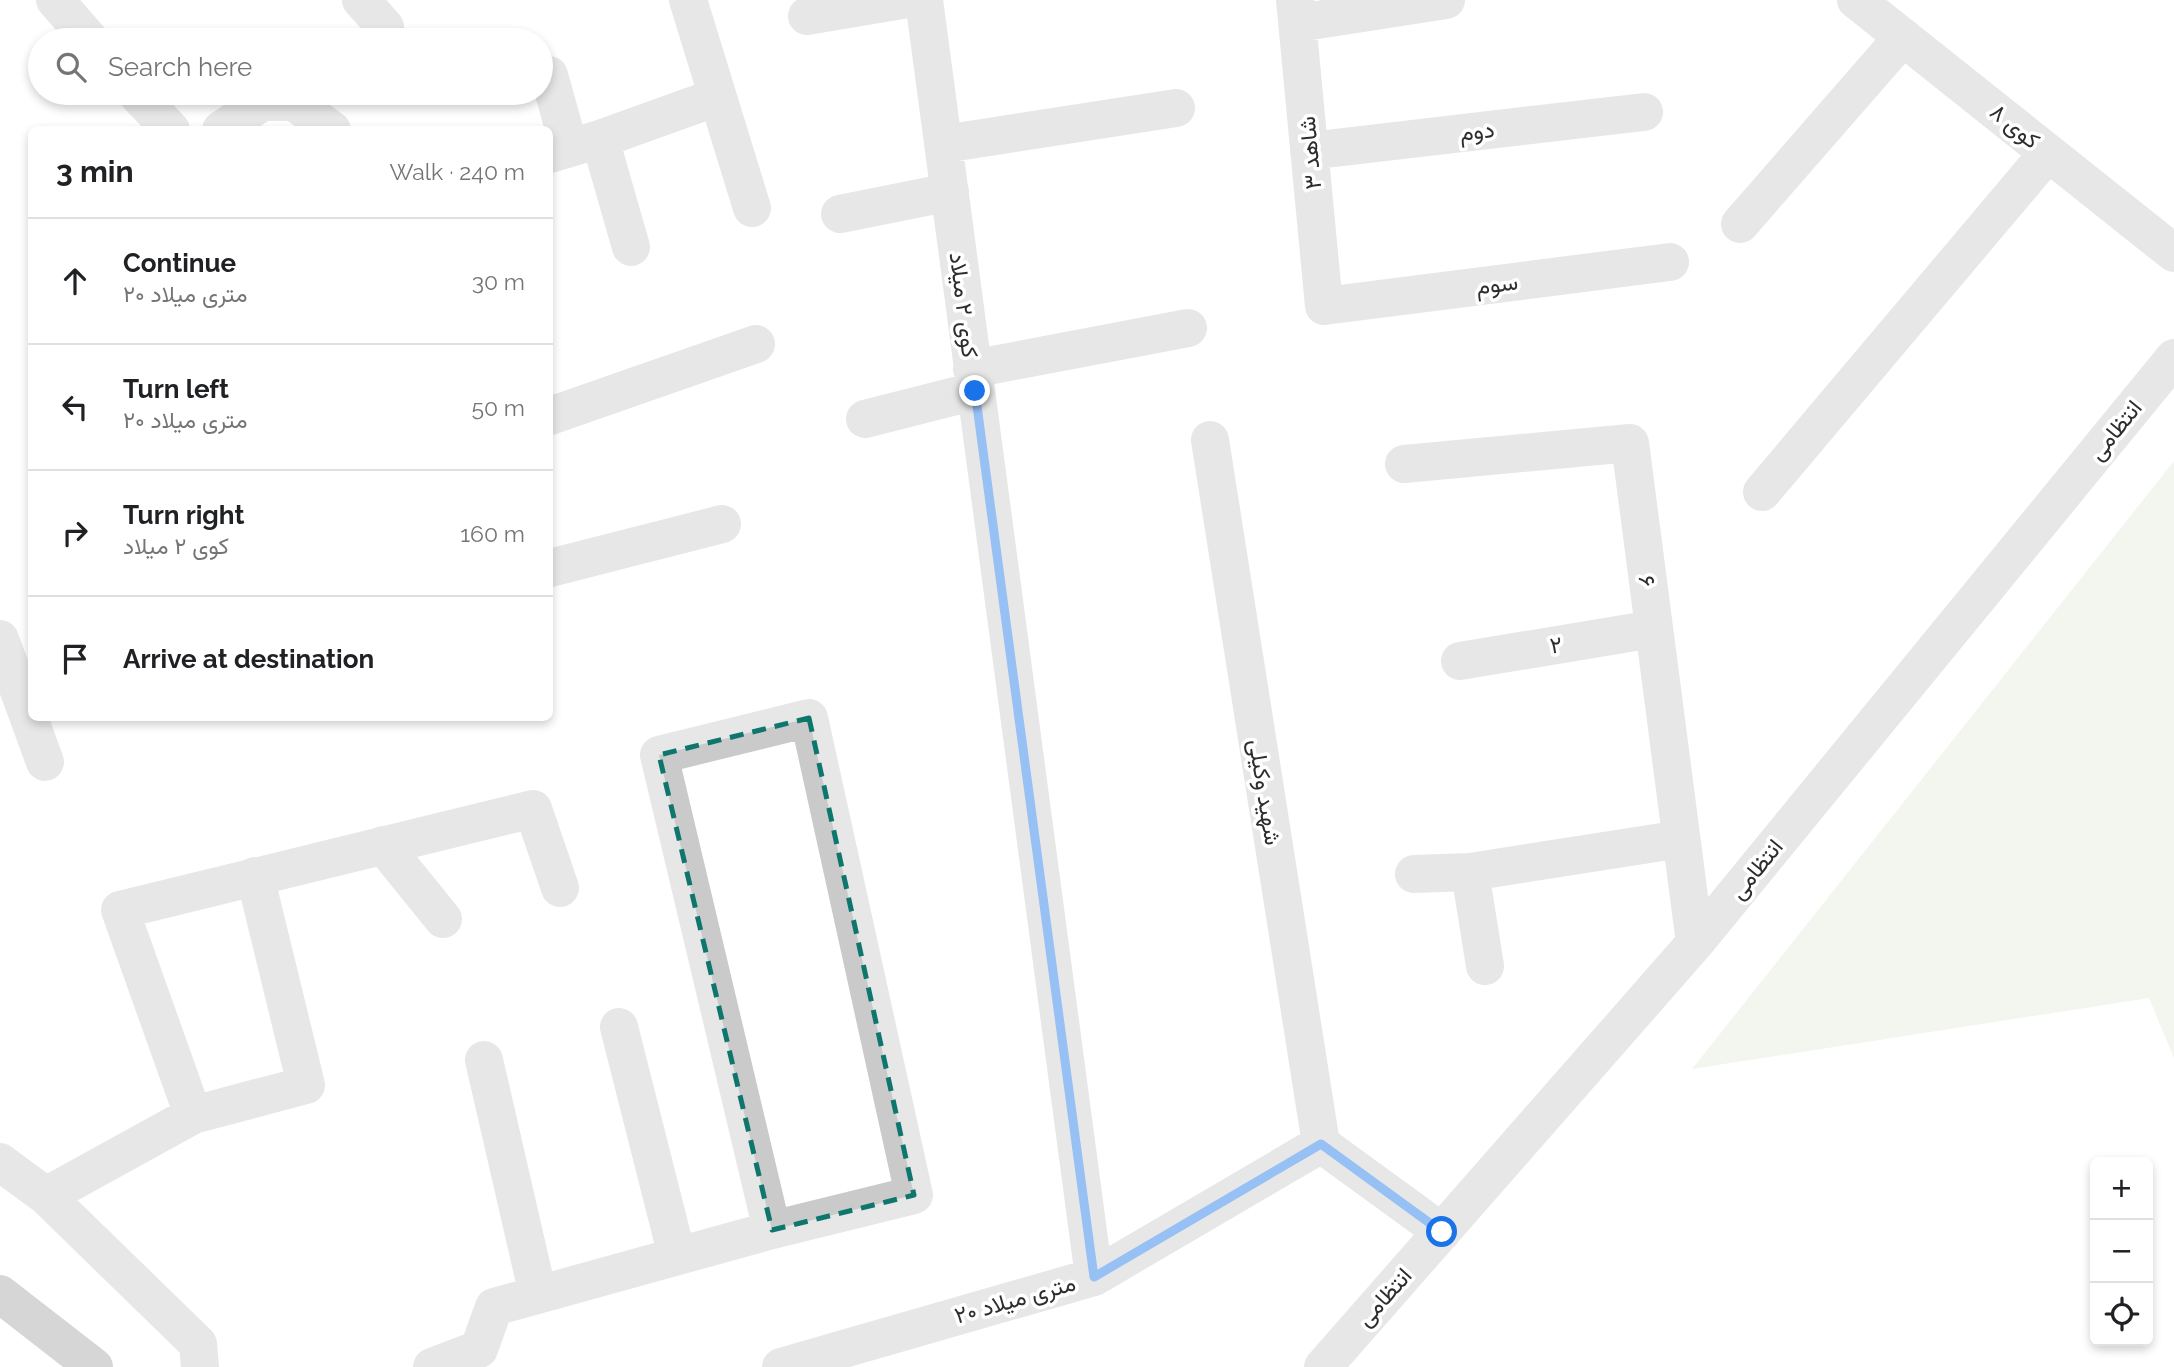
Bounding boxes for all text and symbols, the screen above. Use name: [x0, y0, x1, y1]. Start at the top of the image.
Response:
search box: [28, 28, 553, 105]
icon: search: [52, 48, 90, 86]
text: Search here: [108, 52, 252, 82]
street label: کوی ۸: [1984, 97, 2046, 155]
street label: شاهد ۳: [1293, 115, 1326, 191]
street label: دوم: [1458, 115, 1496, 148]
text: 3 min: [56, 154, 134, 189]
text: Walk · 240 m: [389, 158, 525, 185]
text: Continue: [123, 248, 236, 278]
street label: کوی ۲ میلاد: [943, 251, 984, 359]
icon: ahead: [56, 262, 94, 300]
text: 30 m: [472, 268, 525, 295]
street label: سوم: [1474, 268, 1520, 301]
text: ۲۰ متری میلاد: [123, 280, 248, 307]
text: Turn left: [123, 374, 229, 404]
route end: [959, 375, 990, 406]
icon: left: [56, 388, 94, 426]
text: 50 m: [471, 394, 525, 421]
street label: انتظامی: [2082, 394, 2148, 466]
text: ۲۰ متری میلاد: [123, 406, 248, 433]
text: Turn right: [123, 500, 244, 530]
icon: right: [56, 514, 94, 552]
text: 160 m: [460, 520, 525, 547]
text: کوی ۲ میلاد: [123, 532, 229, 559]
street label: ۶: [1633, 574, 1662, 588]
street label: ۲: [1548, 630, 1564, 659]
icon: arrive: [56, 640, 94, 678]
text: Arrive at destination: [123, 644, 374, 674]
street label: شهید وکیلی: [1242, 737, 1287, 847]
street label: انتظامی: [1723, 833, 1789, 905]
map controls: [2090, 1157, 2153, 1346]
button: +: [2090, 1157, 2153, 1220]
route start: [1426, 1216, 1457, 1247]
button: −: [2090, 1220, 2153, 1283]
street label: انتظامی: [1350, 1262, 1418, 1332]
street label: ۲۰ متری میلاد: [951, 1268, 1079, 1331]
button: locate: [2090, 1283, 2153, 1346]

